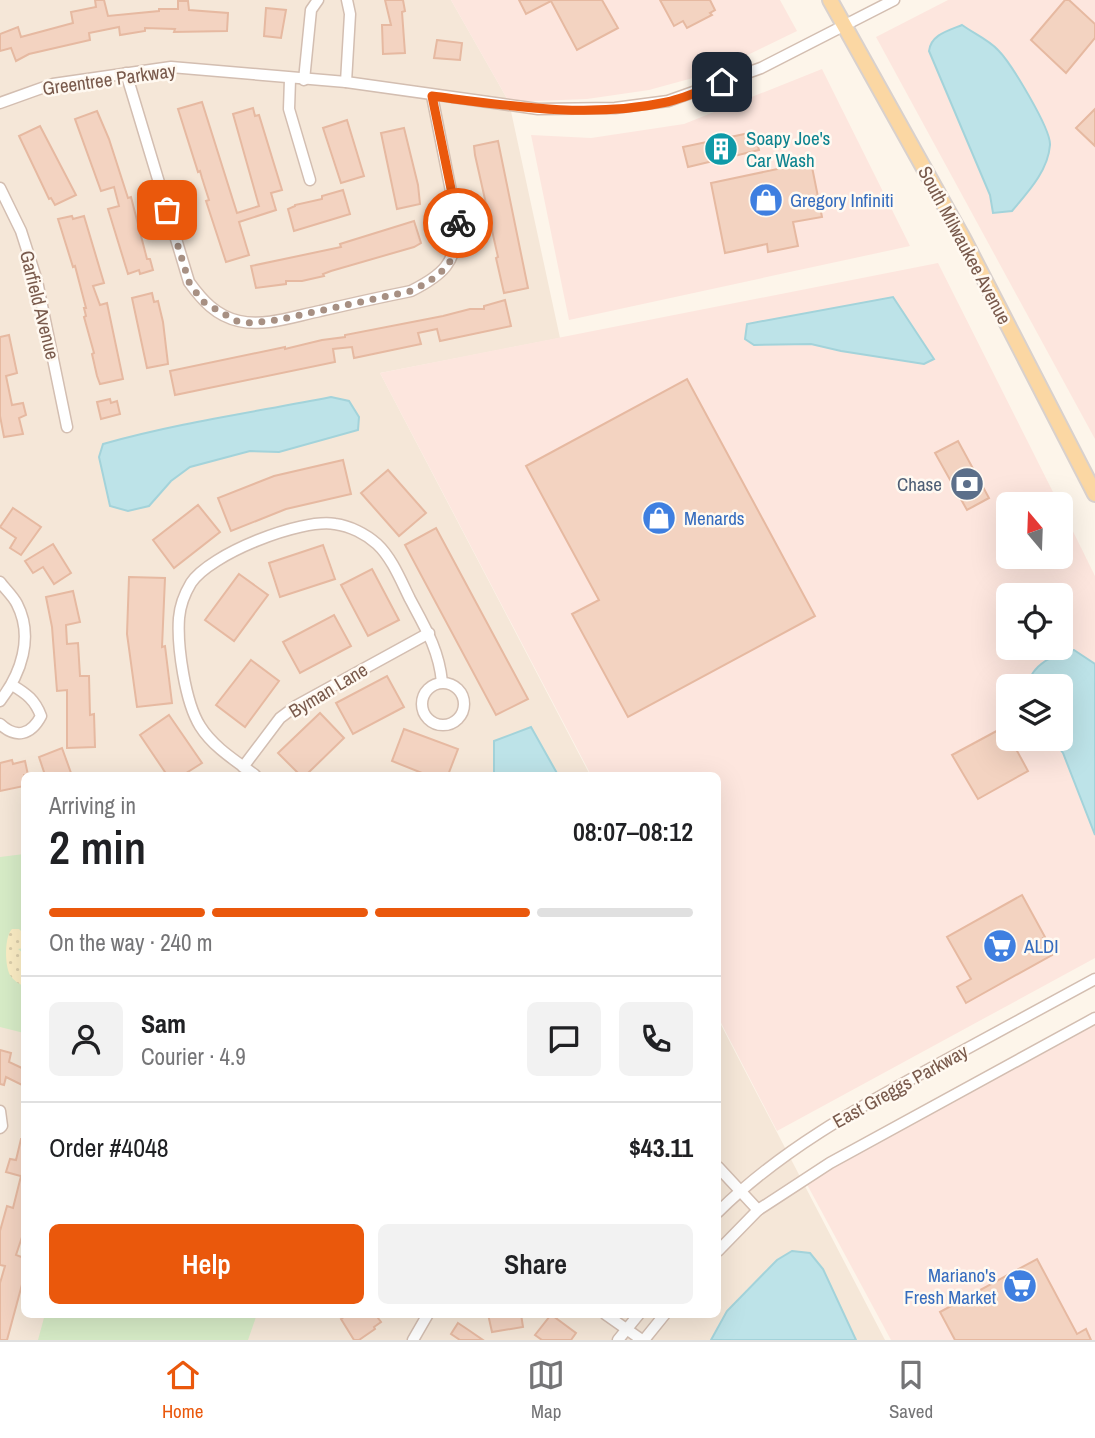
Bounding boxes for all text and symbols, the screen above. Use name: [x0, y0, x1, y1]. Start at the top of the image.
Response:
pin: [692, 52, 752, 112]
street label: Greentree Parkway: [41, 57, 177, 101]
icon: home: [703, 63, 741, 101]
place label: Soapy Joe's Car Wash: [746, 125, 831, 173]
building icon: Soapy Joe's Car Wash: [702, 130, 740, 168]
street label: South Milwaukee Avenue: [912, 161, 1018, 329]
pin: [137, 180, 197, 240]
shop icon: Gregory Infiniti: [747, 181, 785, 219]
place label: Gregory Infiniti: [790, 187, 894, 213]
courier: [423, 188, 493, 258]
icon: bag: [148, 191, 186, 229]
icon: bike: [439, 204, 477, 242]
street label: Garfield Avenue: [14, 248, 66, 362]
bank icon: Chase: [948, 465, 986, 503]
place label: Chase: [897, 471, 942, 497]
north arrow: [996, 492, 1073, 569]
map controls: [996, 492, 1073, 751]
shop icon: Menards: [640, 499, 678, 537]
place label: Menards: [684, 505, 745, 531]
button: locate: [996, 583, 1073, 660]
street label: Byman Lane: [284, 656, 372, 724]
button: layers: [996, 674, 1073, 751]
text: Arriving in: [49, 790, 136, 821]
text: 08:07–08:12: [573, 814, 693, 849]
text: 2 min: [49, 816, 146, 878]
text: On the way · 240 m: [49, 927, 213, 958]
supermarket icon: ALDI: [981, 927, 1019, 965]
place label: ALDI: [1023, 933, 1059, 959]
button: person: [49, 1002, 123, 1076]
button: chat: [527, 1002, 601, 1076]
button: phone: [619, 1002, 693, 1076]
text: Sam: [141, 1006, 186, 1041]
street label: East Greggs Parkway: [828, 1038, 972, 1134]
text: Courier · 4.9: [141, 1041, 246, 1072]
text: Order #4048: [49, 1130, 169, 1165]
text: $43.11: [629, 1130, 693, 1165]
button: Help: [49, 1224, 364, 1304]
button: Share: [378, 1224, 693, 1304]
place label: Mariano's Fresh Market: [904, 1262, 997, 1310]
supermarket icon: Mariano's Fresh Market: [1001, 1267, 1039, 1305]
tab: Home: [162, 1356, 203, 1424]
tab: Map: [527, 1356, 565, 1424]
tab: Saved: [889, 1356, 933, 1424]

